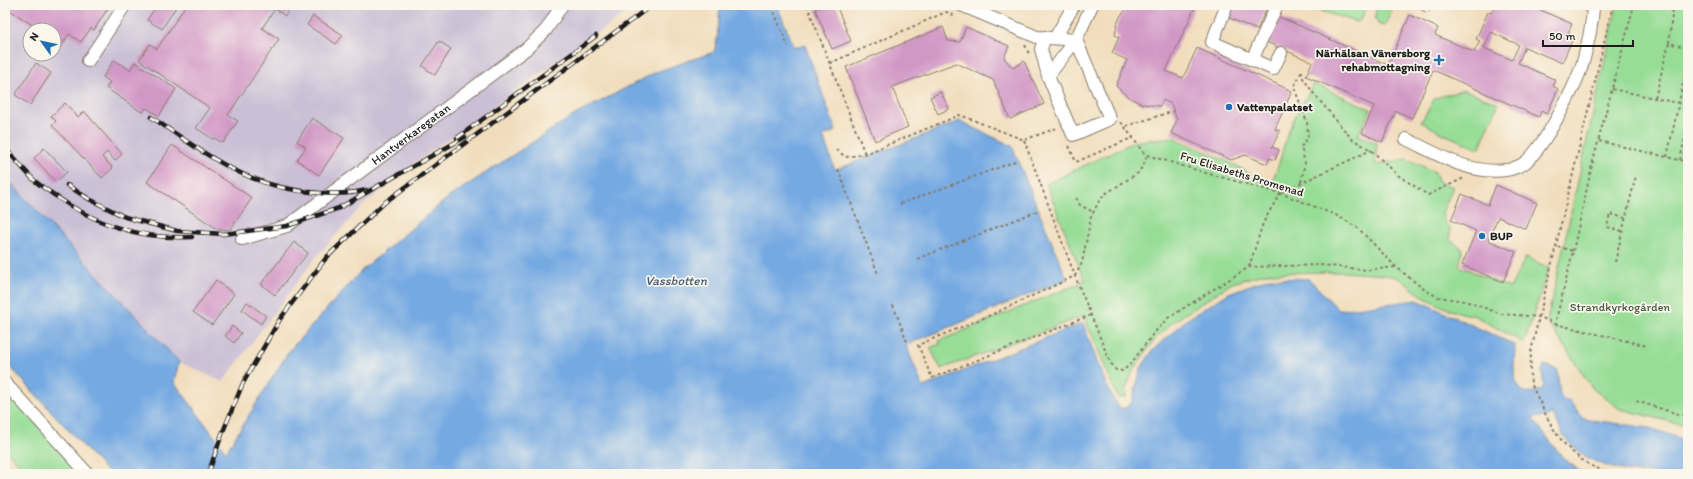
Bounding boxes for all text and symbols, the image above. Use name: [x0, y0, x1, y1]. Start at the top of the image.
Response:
north arrow: [22, 22, 62, 62]
scale bar: [1543, 22, 1633, 48]
text: 50 m: [1549, 29, 1575, 43]
text: N: [27, 30, 42, 43]
place label: Närhälsan Vänersborg rehabmottagning: [1316, 46, 1431, 75]
marker: Närhälsan Vänersborg rehabmottagning: [1433, 54, 1445, 66]
street label: Hantverkaregatan: [369, 100, 453, 168]
place label: Vattenpalatset: [1237, 100, 1313, 115]
marker: Vattenpalatset: [1224, 102, 1234, 112]
street label: Fru Elisabeths Promenad: [1179, 149, 1306, 200]
place label: BUP: [1490, 229, 1513, 243]
marker: BUP: [1477, 231, 1487, 241]
water label: Vassbotten: [645, 273, 708, 288]
park label: Strandkyrkogården: [1570, 300, 1670, 314]

